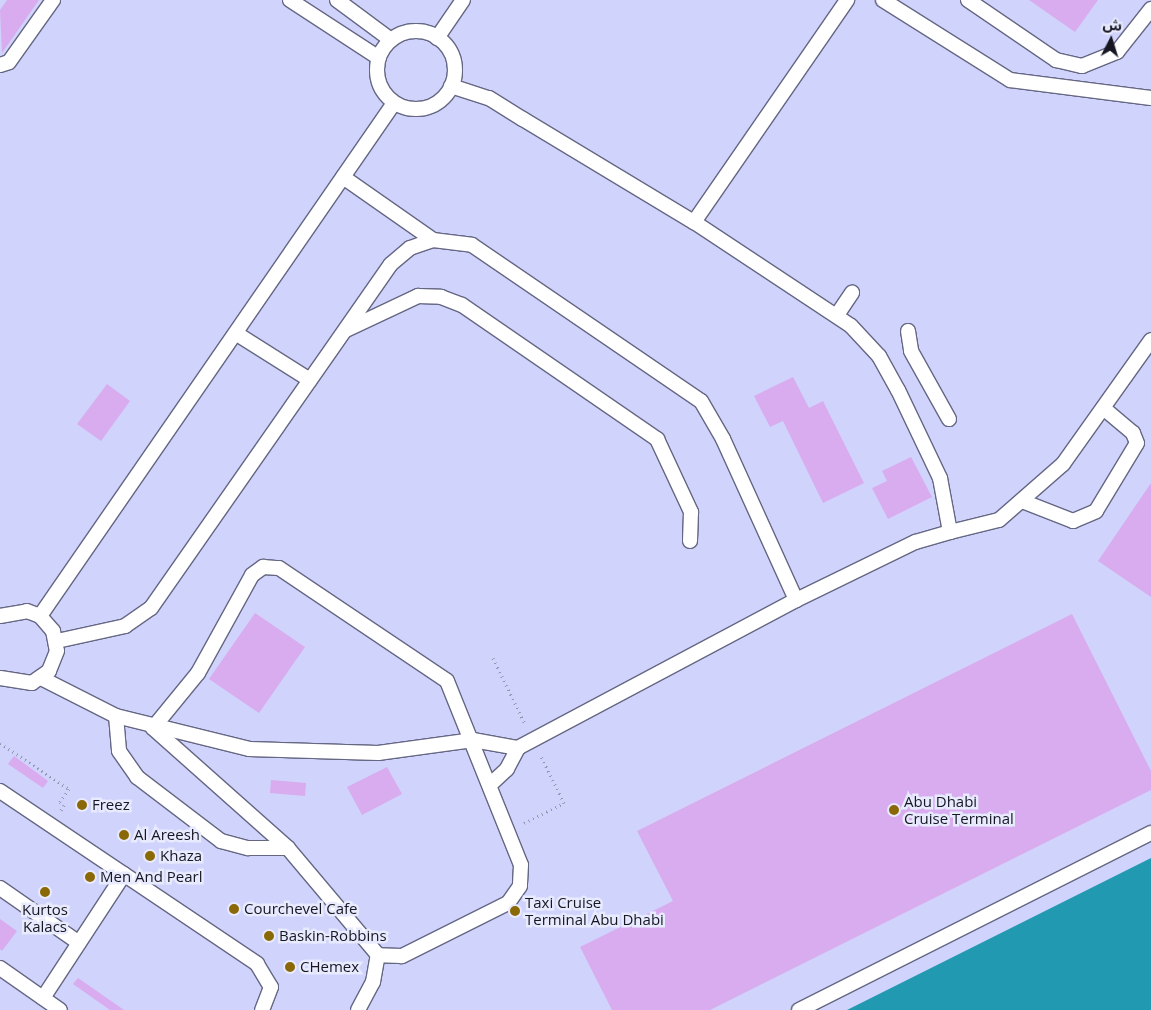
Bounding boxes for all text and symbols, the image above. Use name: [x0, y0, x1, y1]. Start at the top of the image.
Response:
text: ش: [1102, 14, 1123, 35]
north arrow: [1086, 15, 1136, 65]
place label: Abu Dhabi Cruise Terminal: [904, 792, 1014, 827]
place label: Freez: [92, 796, 130, 814]
marker: Freez: [76, 799, 88, 811]
marker: Abu Dhabi Cruise Terminal: [888, 804, 900, 816]
place label: Al Areesh: [134, 826, 200, 844]
marker: Al Areesh: [118, 829, 130, 841]
place label: Khaza: [160, 847, 202, 865]
marker: Khaza: [144, 850, 156, 862]
place label: Men And Pearl: [100, 868, 202, 886]
marker: Men And Pearl: [84, 871, 96, 883]
marker: Kurtos Kalacs: [39, 886, 51, 898]
place label: Taxi Cruise Terminal Abu Dhabi: [525, 893, 664, 928]
place label: Kurtos Kalacs: [22, 900, 68, 935]
place label: Courchevel Cafe: [244, 900, 357, 918]
marker: Courchevel Cafe: [228, 903, 240, 915]
marker: Taxi Cruise Terminal Abu Dhabi: [509, 905, 521, 917]
place label: Baskin-Robbins: [279, 927, 387, 945]
marker: Baskin-Robbins: [263, 930, 275, 942]
place label: CHemex: [300, 958, 359, 976]
marker: CHemex: [284, 961, 296, 973]

